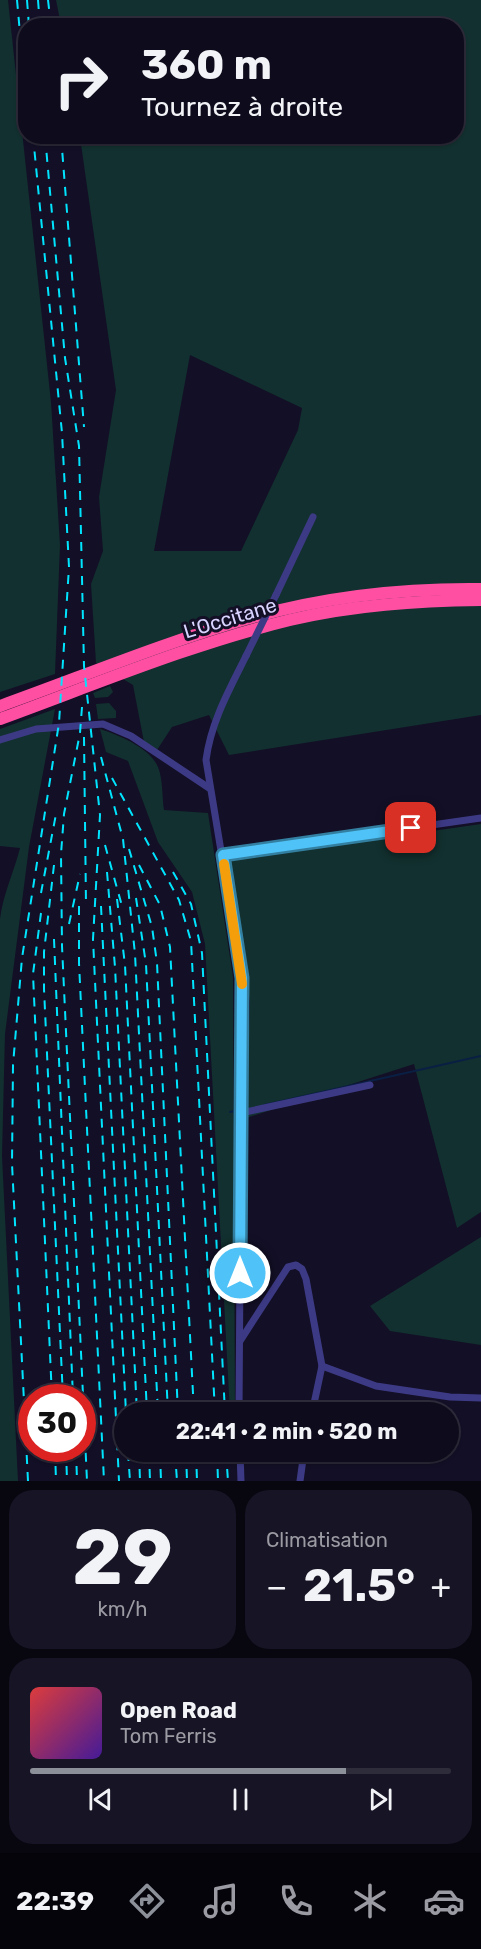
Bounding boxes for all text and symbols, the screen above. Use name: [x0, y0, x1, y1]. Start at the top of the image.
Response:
text: 360 m: [141, 40, 272, 90]
icon: right: [42, 42, 120, 120]
text: Tournez à droite: [141, 91, 343, 123]
street label: L'Occitane: [181, 592, 279, 644]
pin: [385, 802, 436, 853]
icon: arrive: [394, 811, 427, 844]
position arrow: [208, 1241, 272, 1305]
speed limit sign: 30: [18, 1384, 96, 1462]
text: 22:41 · 2 min · 520 m: [176, 1418, 397, 1445]
text: 29: [72, 1511, 173, 1604]
text: Climatisation: [266, 1528, 388, 1552]
text: 21.5°: [303, 1559, 415, 1612]
text: −: [266, 1567, 287, 1606]
text: +: [430, 1567, 451, 1606]
text: km/h: [98, 1597, 147, 1621]
text: Open Road: [120, 1697, 237, 1724]
text: Tom Ferris: [120, 1724, 217, 1748]
icon: previous: [84, 1783, 117, 1816]
icon: pause: [224, 1783, 257, 1816]
icon: next: [364, 1783, 397, 1816]
icon: directions: [126, 1880, 168, 1922]
icon: music: [200, 1880, 242, 1922]
icon: phone: [275, 1880, 317, 1922]
icon: climate: [349, 1880, 391, 1922]
icon: car: [423, 1880, 465, 1922]
text: 22:39: [16, 1885, 94, 1917]

